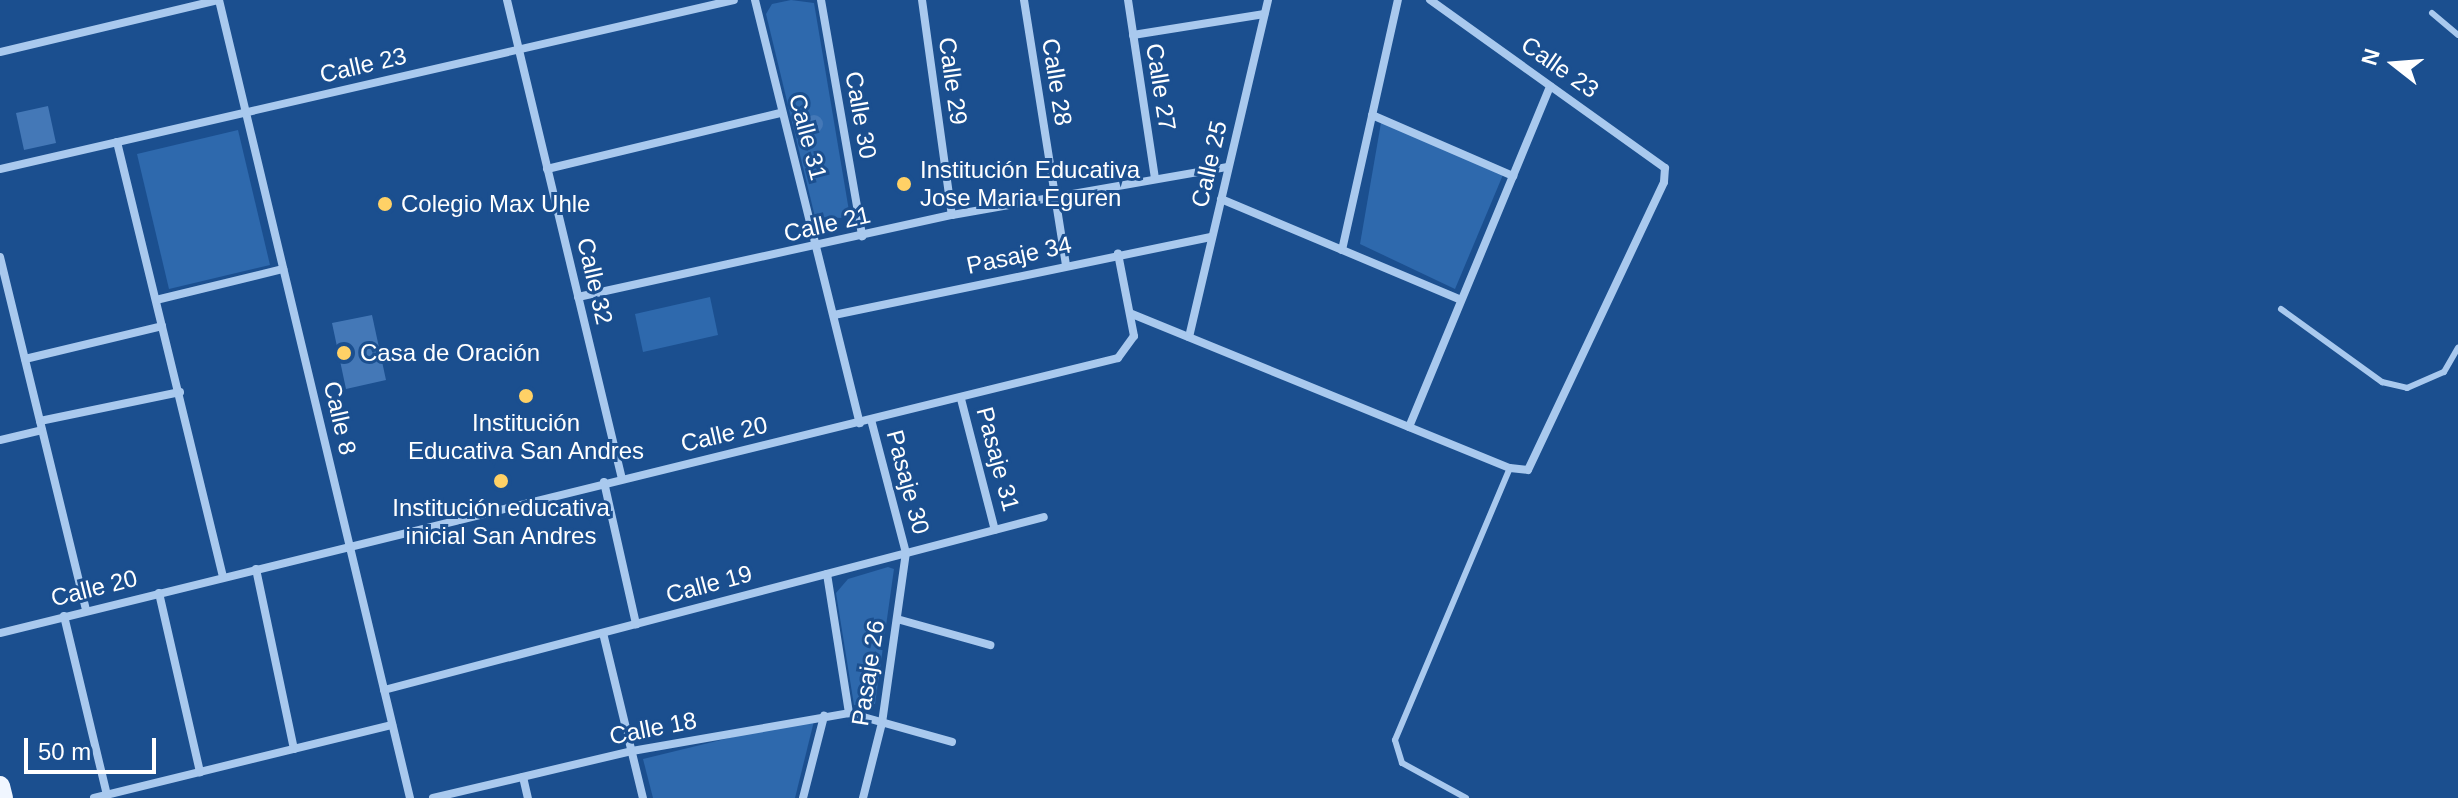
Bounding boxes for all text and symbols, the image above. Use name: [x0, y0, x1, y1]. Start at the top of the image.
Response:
north arrow: [2354, 24, 2434, 104]
street label: Calle 23: [1516, 30, 1604, 104]
street label: Calle 29: [933, 35, 973, 127]
street label: Calle 28: [1036, 36, 1078, 128]
street label: Calle 23: [317, 41, 409, 89]
street label: Calle 27: [1140, 41, 1182, 133]
text: N: [2356, 46, 2385, 68]
street label: Calle 30: [839, 69, 883, 161]
street label: Calle 31: [783, 91, 833, 183]
street label: Calle 25: [1185, 118, 1233, 210]
place label: Institución Educativa Jose Maria Eguren: [920, 156, 1140, 212]
marker: Institución Educativa Jose Maria Eguren: [895, 175, 913, 193]
place label: Colegio Max Uhle: [401, 190, 590, 218]
marker: Colegio Max Uhle: [376, 195, 394, 213]
street label: Calle 21: [781, 200, 873, 248]
street label: Pasaje 34: [964, 230, 1074, 280]
street label: Calle 32: [571, 235, 619, 327]
place label: Casa de Oración: [360, 339, 540, 367]
marker: Casa de Oración: [335, 344, 353, 362]
street label: Calle 8: [318, 378, 362, 458]
marker: Institución Educativa San Andres: [517, 387, 535, 405]
street label: Pasaje 31: [970, 404, 1026, 514]
place label: Institución Educativa San Andres: [407, 409, 645, 465]
street label: Calle 20: [678, 410, 770, 458]
street label: Pasaje 30: [880, 427, 936, 537]
marker: Institución educativa inicial San Andres: [492, 472, 510, 490]
place label: Institución educativa inicial San Andres: [392, 494, 610, 550]
street label: Calle 19: [663, 559, 755, 609]
street label: Calle 20: [48, 563, 140, 613]
street label: Pasaje 26: [845, 618, 891, 728]
street label: Calle 18: [607, 705, 699, 751]
scale bar: [28, 722, 160, 772]
text: 50 m: [38, 738, 91, 765]

